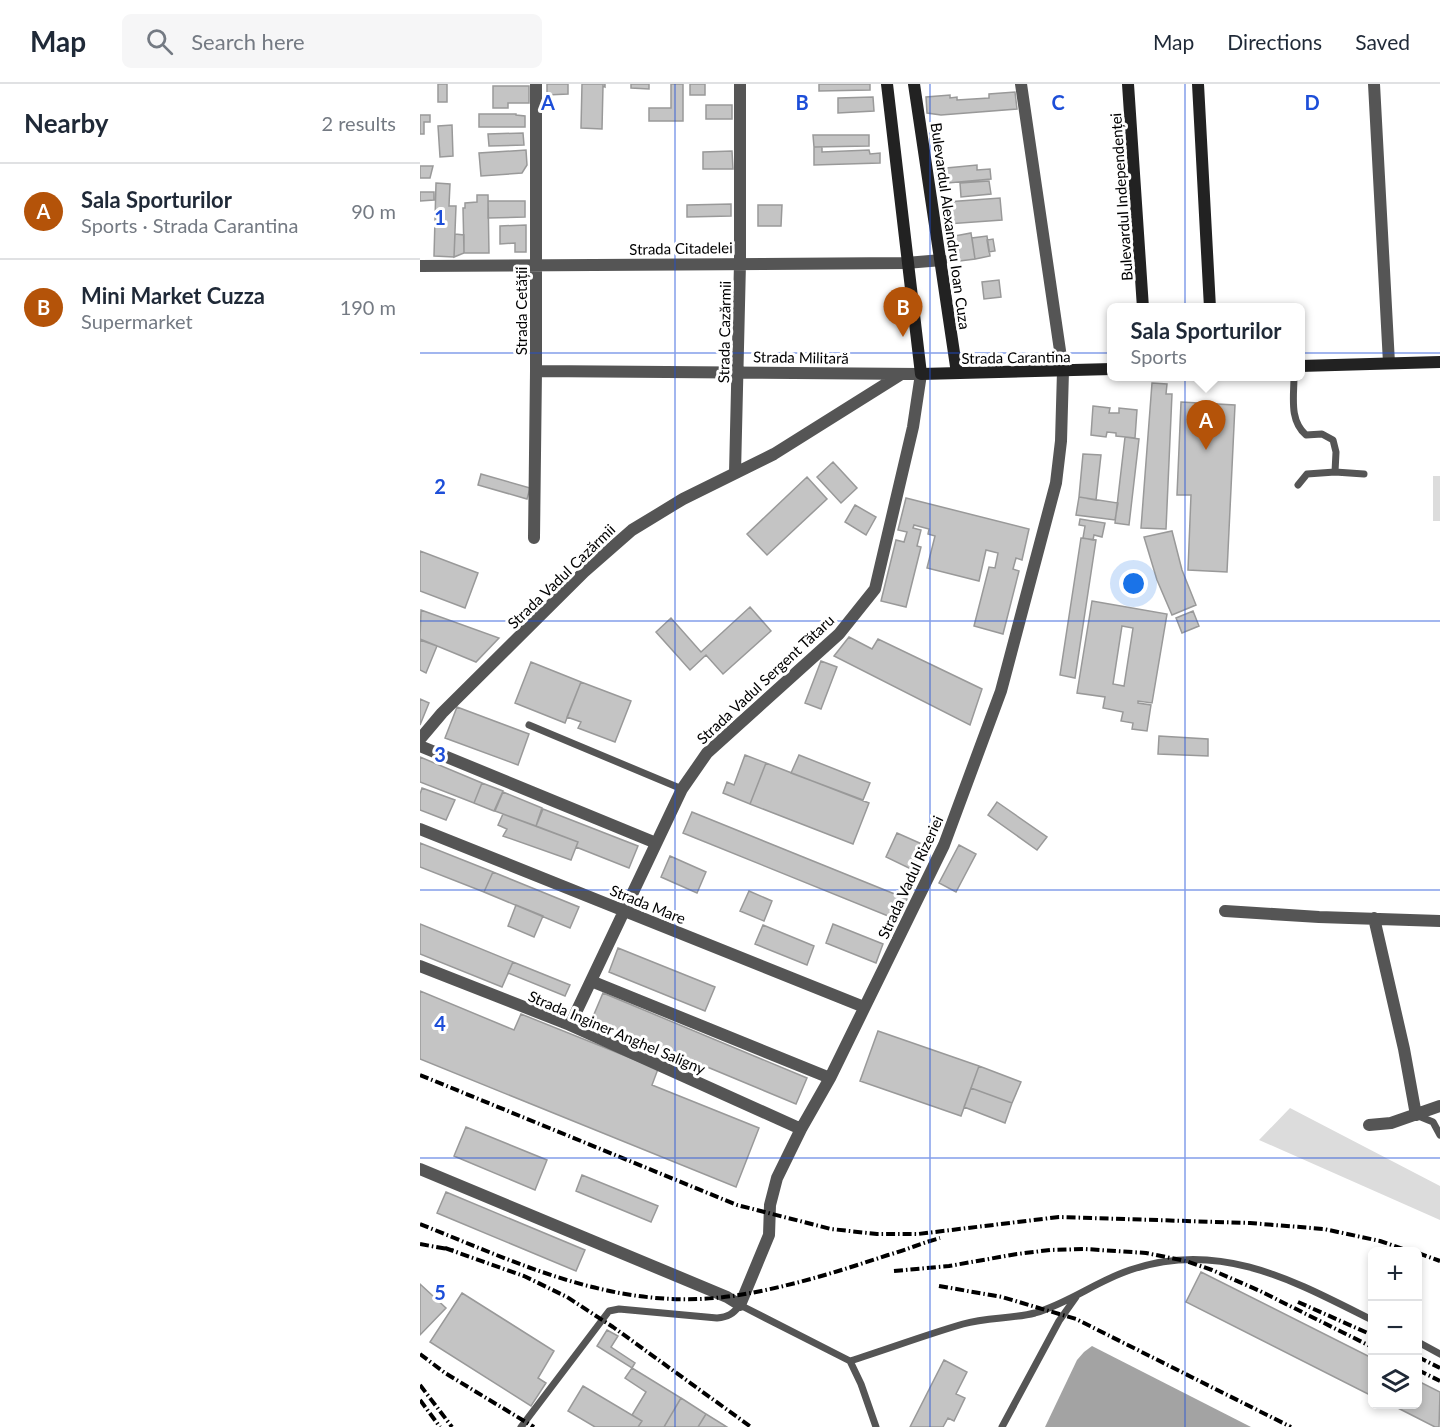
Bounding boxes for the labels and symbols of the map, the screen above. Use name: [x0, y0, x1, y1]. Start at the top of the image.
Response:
text: A: [540, 90, 555, 114]
text: B: [795, 90, 809, 114]
text: C: [1051, 90, 1065, 114]
text: D: [1304, 90, 1320, 114]
street label: Bulevardul Independenței: [1106, 112, 1136, 282]
street label: Bulevardul Alexandru Ioan Cuza: [928, 122, 974, 330]
text: 1: [434, 205, 446, 229]
street label: Strada Citadelei: [629, 238, 733, 258]
street label: Strada Cetății: [512, 267, 530, 355]
street label: Strada Cazărmii: [714, 281, 734, 383]
pin: B: [884, 288, 922, 337]
street label: Strada Militară: [753, 347, 849, 367]
street label: Strada Carantina: [961, 347, 1071, 367]
pin: A: [1186, 400, 1226, 450]
text: 2: [434, 474, 446, 498]
street label: Strada Vadul Cazărmii: [504, 520, 618, 632]
your location: [1119, 569, 1148, 598]
street label: Strada Vadul Sergent Tătaru: [693, 611, 837, 747]
text: 3: [434, 742, 446, 766]
street label: Strada Vadul Rizeriei: [874, 813, 946, 941]
street label: Strada Mare: [608, 881, 688, 927]
street label: Strada Inginer Anghel Saligny: [526, 986, 708, 1078]
text: 4: [434, 1011, 446, 1035]
text: 5: [434, 1280, 446, 1304]

